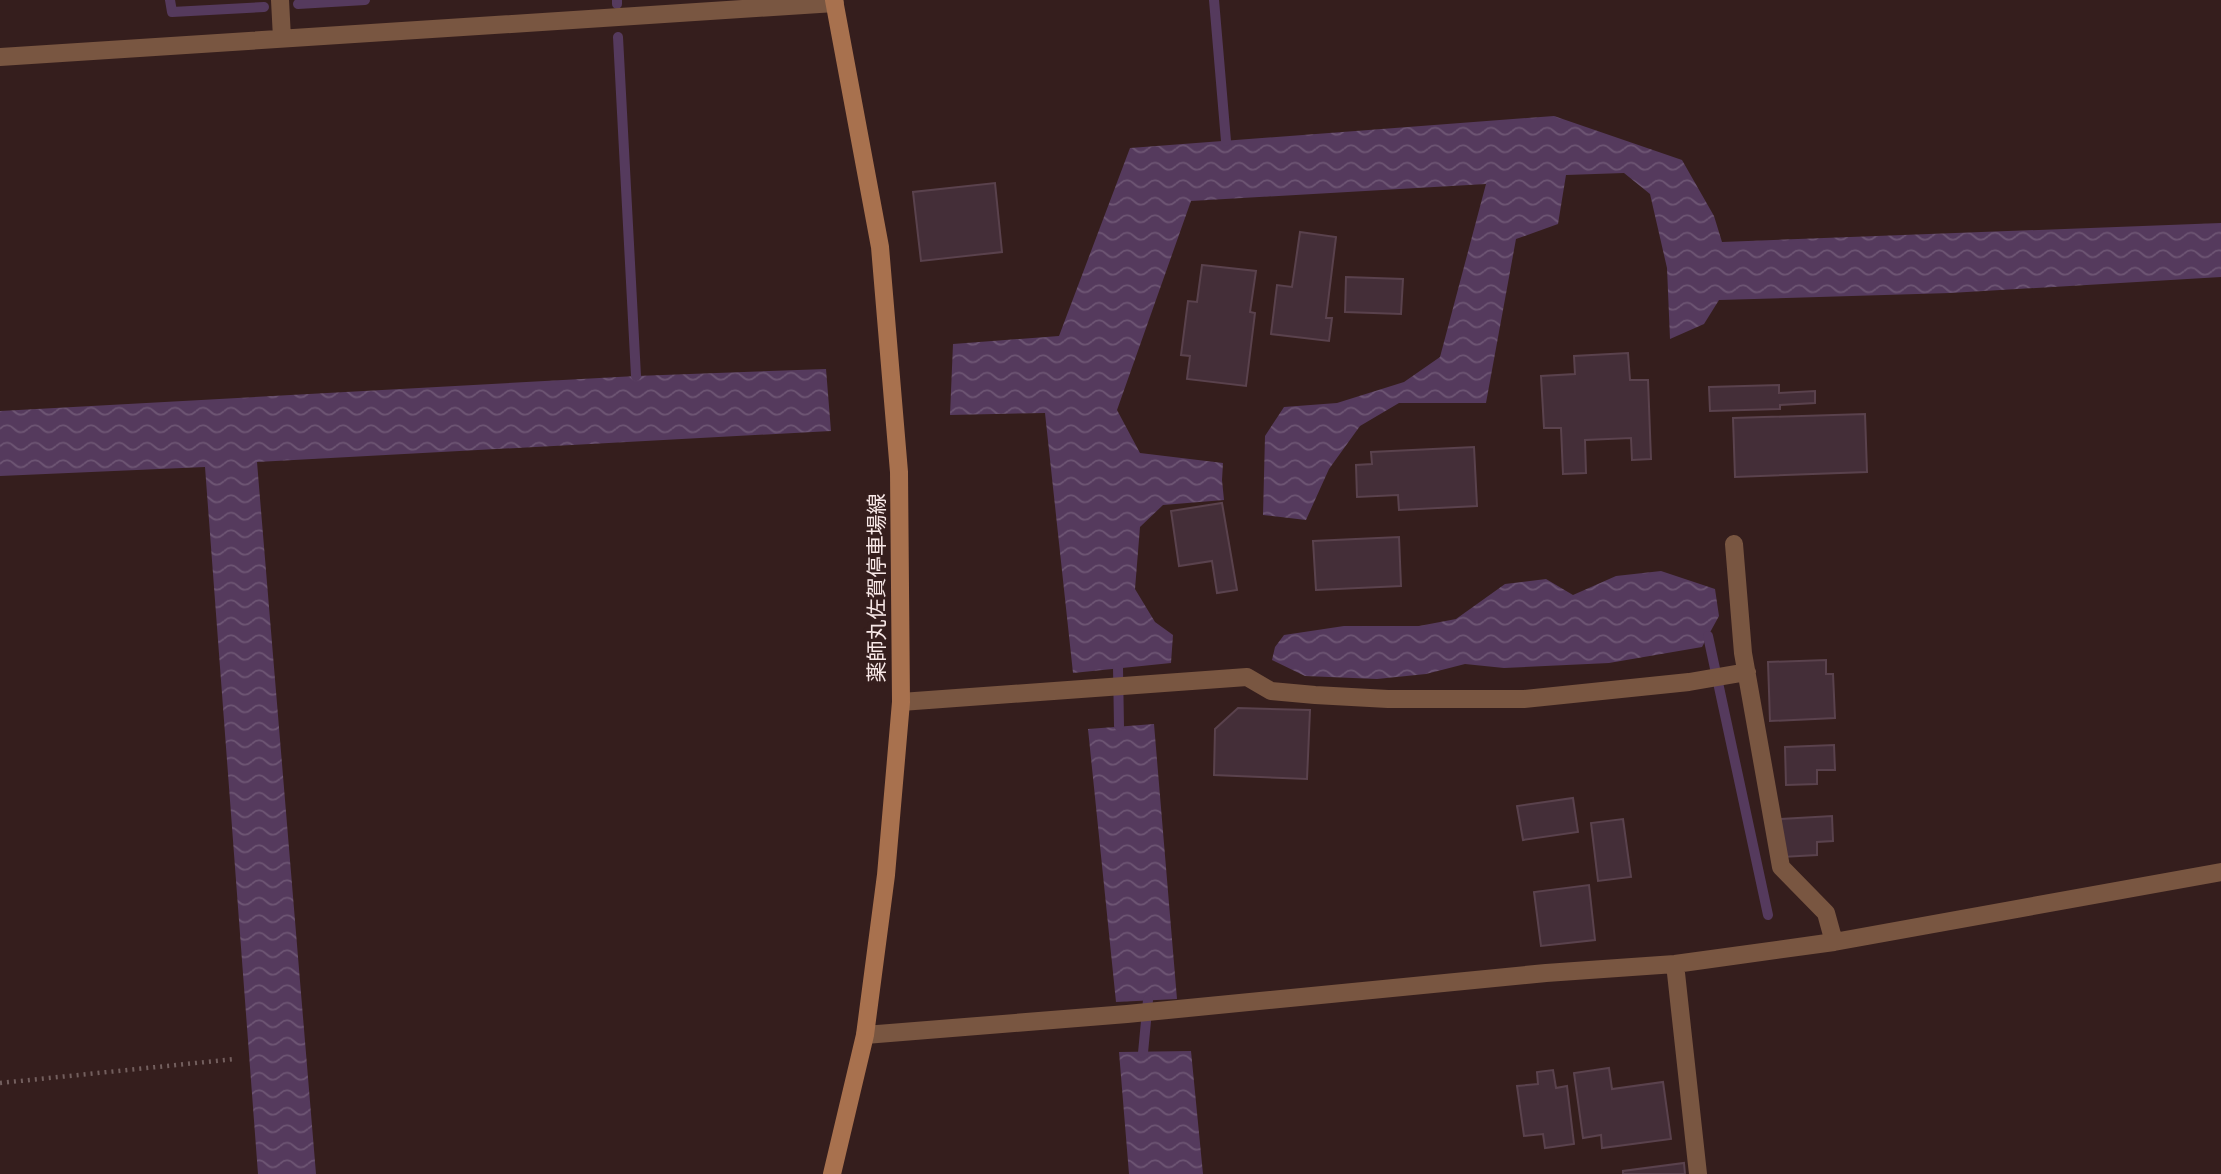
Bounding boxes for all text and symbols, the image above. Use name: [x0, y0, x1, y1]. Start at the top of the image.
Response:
street label: 薬師丸佐賀停車場線: [865, 494, 889, 683]

